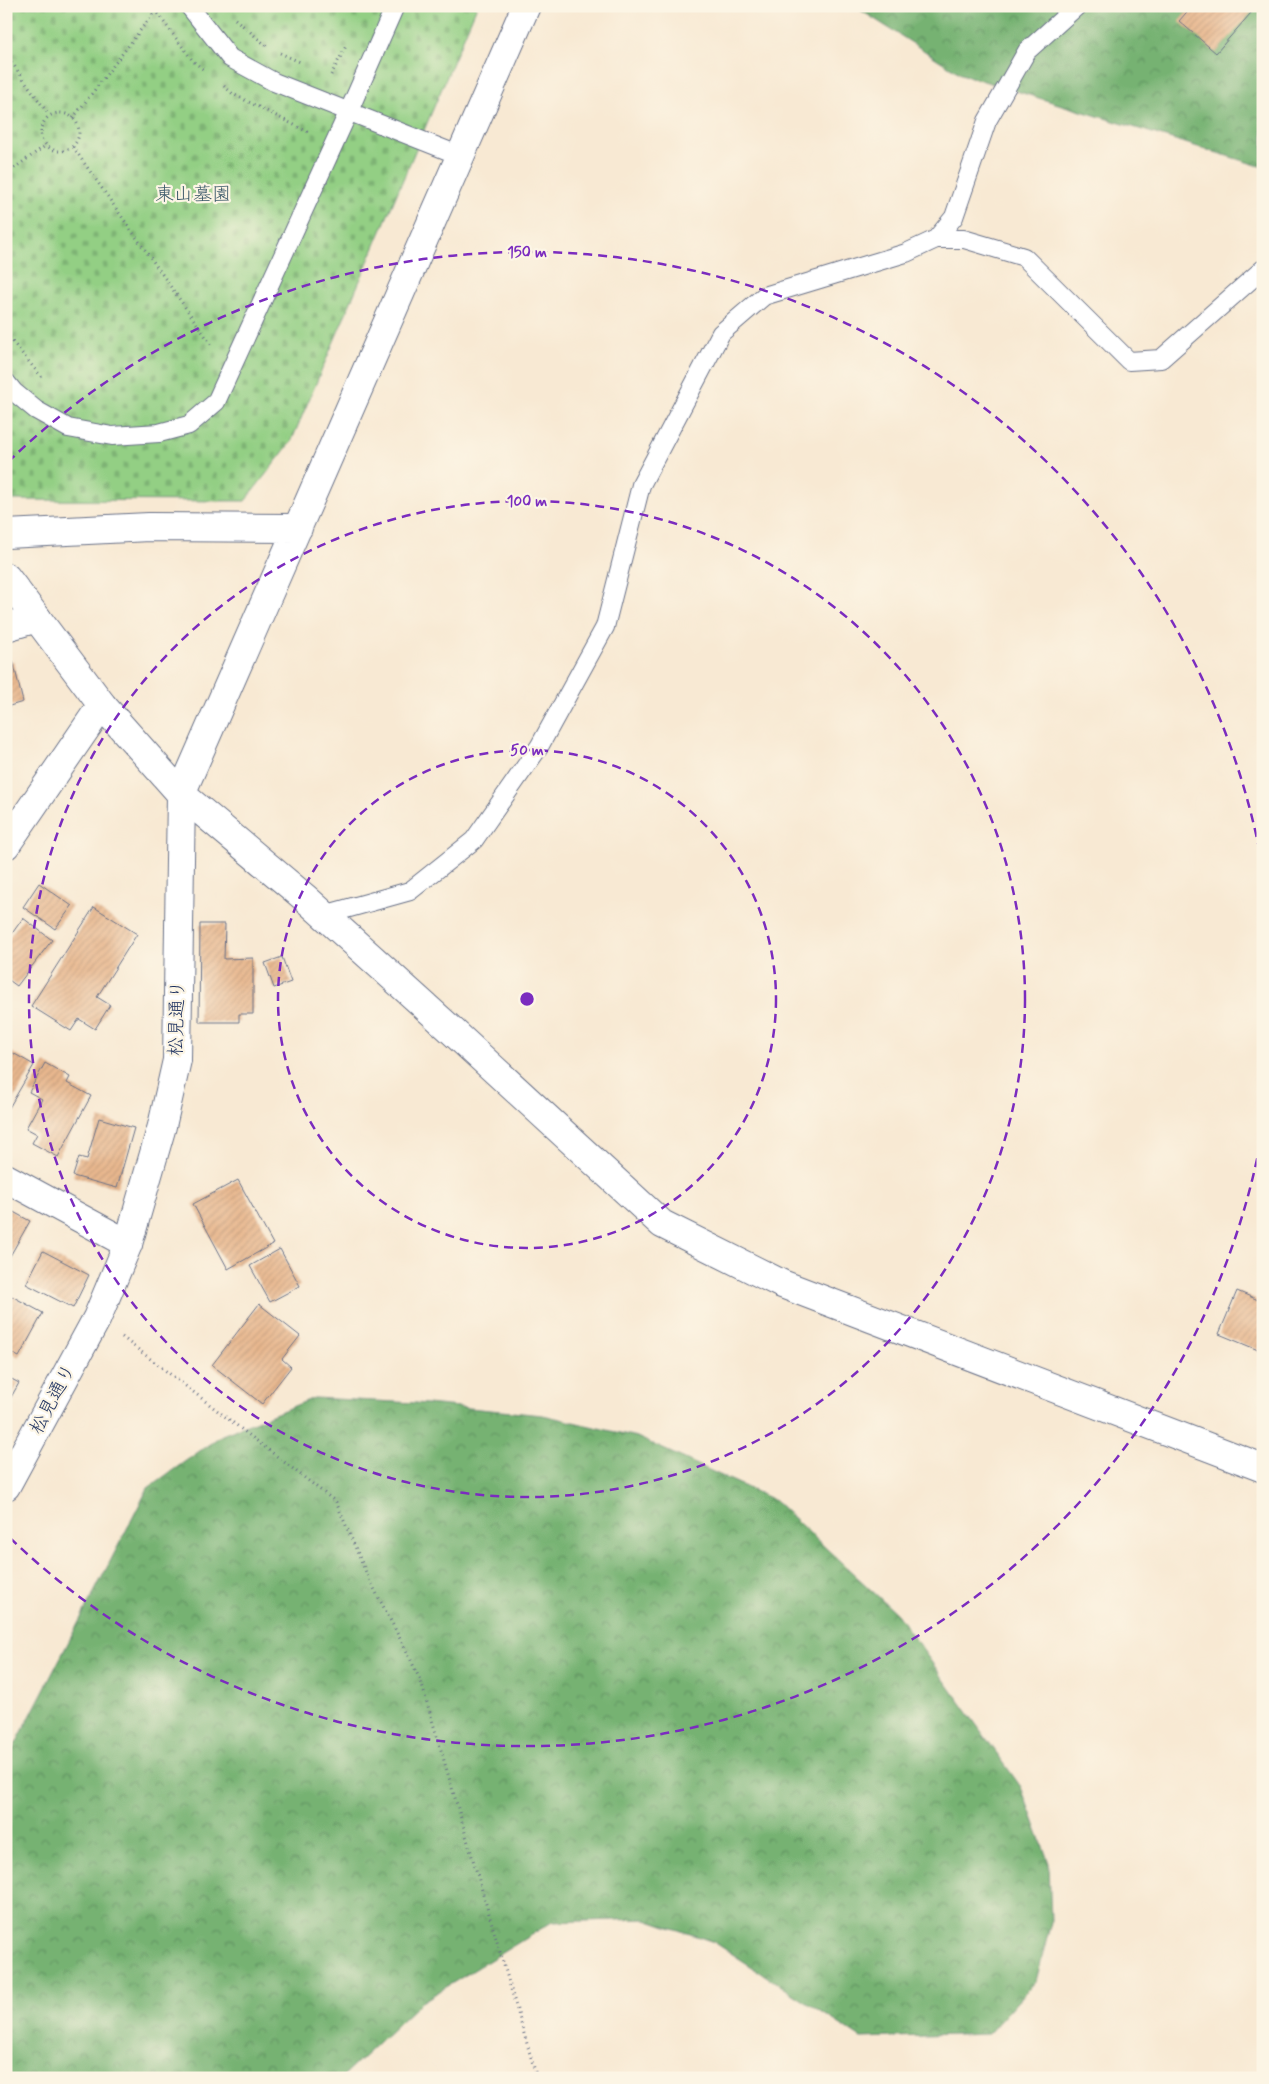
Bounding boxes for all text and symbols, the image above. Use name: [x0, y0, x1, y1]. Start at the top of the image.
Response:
park label: 東山墓園: [155, 182, 231, 207]
text: 150 m: [507, 243, 547, 263]
text: 100 m: [507, 492, 547, 512]
text: 50 m: [510, 741, 544, 761]
street label: 松見通り: [163, 980, 191, 1056]
centre of rings: [518, 990, 536, 1008]
street label: 松見通り: [24, 1360, 82, 1438]

